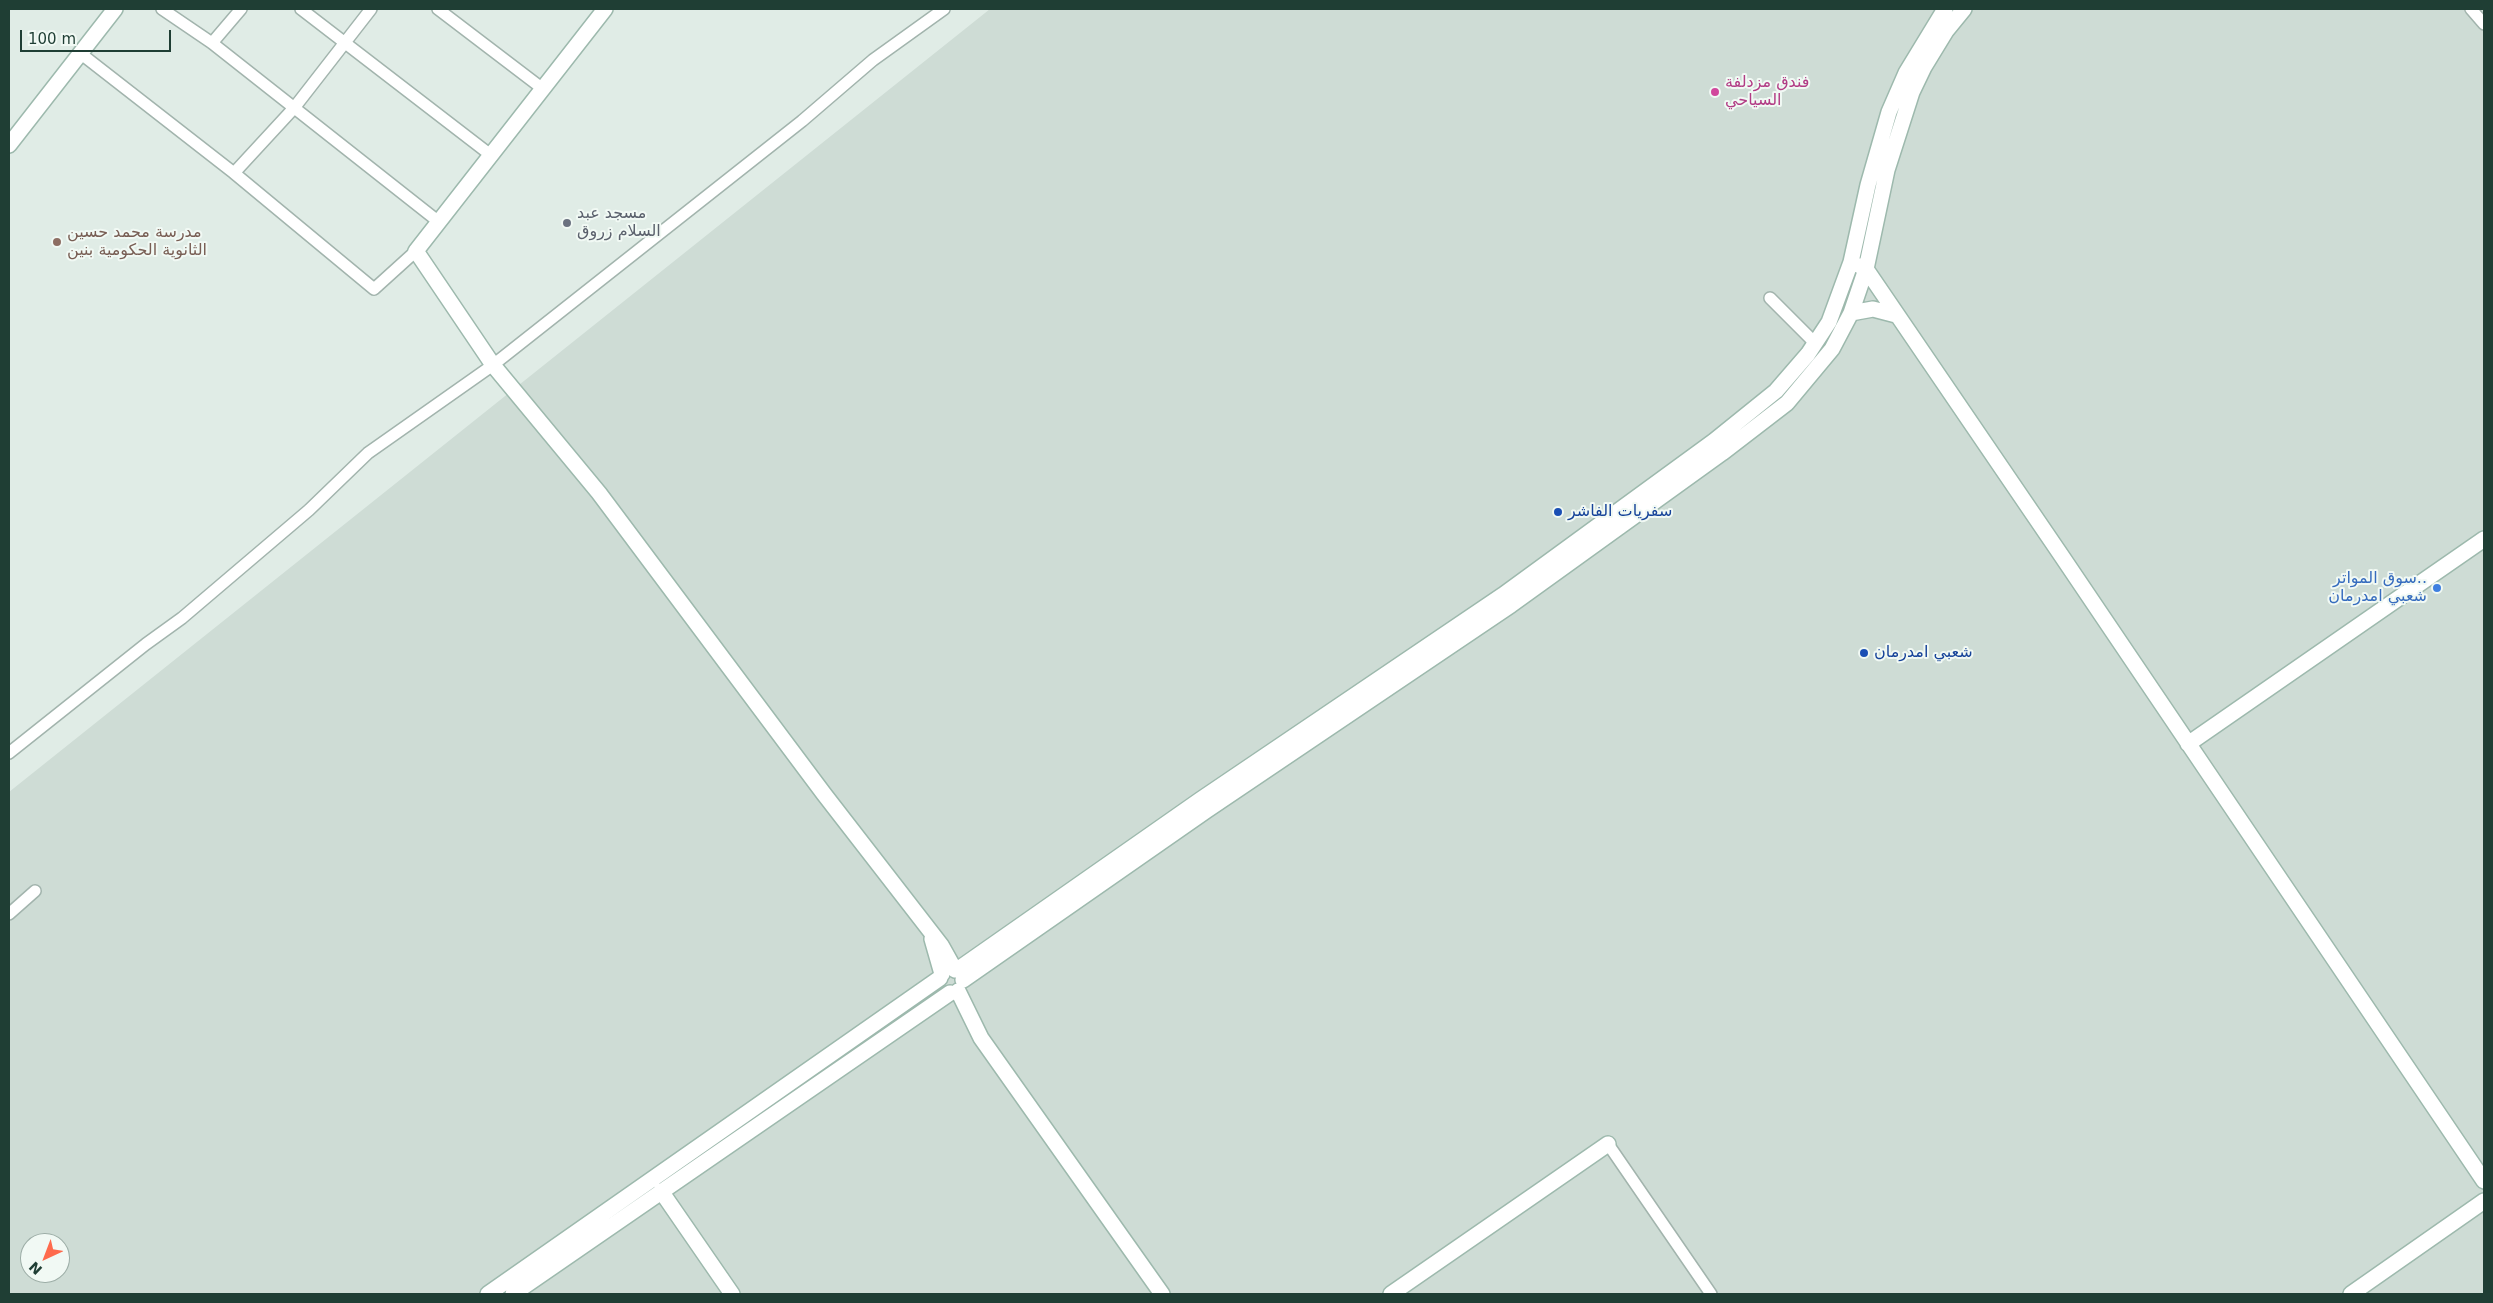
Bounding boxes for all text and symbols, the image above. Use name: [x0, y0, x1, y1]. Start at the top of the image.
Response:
scale bar: [22, 20, 174, 52]
text: 100 m: [28, 30, 76, 48]
place label: فندق مزدلفة السياحي: [1725, 73, 1809, 111]
marker: فندق مزدلفة السياحي: [1709, 86, 1721, 98]
place label: مسجد عبد السلام زروق: [577, 204, 661, 242]
marker: مسجد عبد السلام زروق: [561, 217, 573, 229]
place label: مدرسة محمد حسين الثانوية الحكومية بنين: [67, 223, 207, 261]
marker: مدرسة محمد حسين الثانوية الحكومية بنين: [51, 236, 63, 248]
place label: سفريات الفاشر: [1568, 502, 1672, 522]
marker: سفريات الفاشر: [1552, 506, 1564, 518]
place label: سوق المواتر.. شعبي امدرمان: [2328, 569, 2427, 607]
marker: سوق المواتر.. شعبي امدرمان: [2431, 582, 2443, 594]
place label: شعبي امدرمان: [1874, 643, 1973, 663]
marker: شعبي امدرمان: [1858, 647, 1870, 659]
north arrow: [20, 1233, 70, 1283]
text: N: [26, 1258, 45, 1278]

